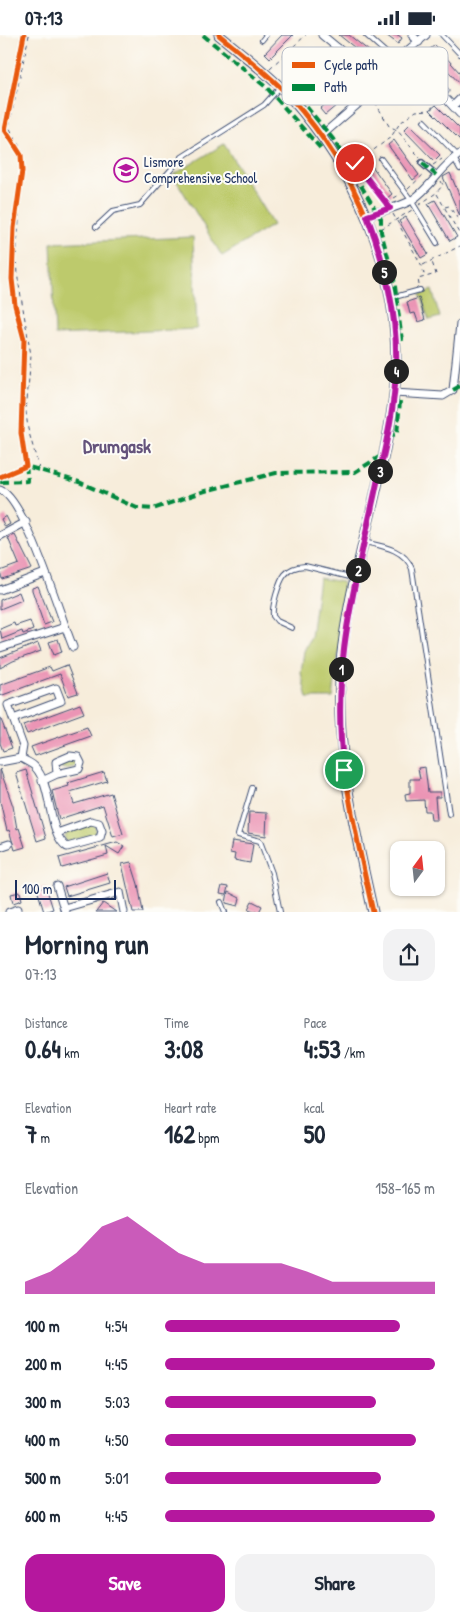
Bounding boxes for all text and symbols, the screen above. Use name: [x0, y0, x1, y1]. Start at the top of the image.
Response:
text: 07:13: [25, 5, 63, 31]
legend: [282, 47, 448, 105]
text: Cycle path: [324, 55, 378, 75]
text: Path: [324, 77, 347, 96]
pin: [334, 142, 376, 184]
icon: check: [341, 149, 369, 177]
place label: Lismore Comprehensive School: [144, 152, 258, 188]
school or university icon: Lismore Comprehensive School: [113, 157, 139, 183]
pin: 5: [372, 259, 396, 285]
text: 5: [382, 263, 387, 282]
pin: 4: [384, 359, 408, 383]
text: 4: [394, 362, 399, 381]
district label: Drumgask: [83, 433, 151, 460]
pin: 3: [368, 459, 392, 483]
text: 3: [377, 462, 384, 481]
pin: 2: [346, 557, 370, 583]
text: 2: [355, 561, 362, 580]
pin: 1: [328, 657, 354, 681]
text: 1: [339, 660, 344, 679]
pin: [323, 749, 365, 791]
icon: arrive: [330, 756, 358, 784]
north arrow: [390, 841, 445, 896]
map controls: [390, 841, 445, 896]
scale bar: [15, 877, 116, 900]
text: 100 m: [22, 879, 52, 898]
text: Morning run: [25, 925, 149, 963]
button: share: [383, 929, 435, 981]
text: 07:13: [25, 963, 57, 985]
text: Distance: [25, 1013, 68, 1032]
text: Time: [164, 1013, 189, 1032]
text: Pace: [304, 1013, 327, 1032]
text: 0.64: [25, 1032, 61, 1066]
text: 3:08: [164, 1032, 203, 1066]
text: 4:53: [304, 1032, 341, 1066]
text: km: [61, 1043, 79, 1062]
text: /km: [341, 1043, 365, 1062]
text: Elevation: [25, 1098, 72, 1117]
text: Heart rate: [164, 1098, 217, 1117]
text: kcal: [304, 1098, 324, 1117]
text: 7: [25, 1117, 37, 1151]
text: 162: [164, 1117, 195, 1151]
text: 50: [304, 1117, 325, 1151]
text: m: [37, 1128, 50, 1147]
text: bpm: [195, 1128, 220, 1147]
text: Elevation: [25, 1177, 78, 1199]
text: 158–165 m: [375, 1177, 435, 1199]
text: 100 m: [25, 1315, 60, 1337]
text: 4:54: [105, 1315, 127, 1337]
text: 200 m: [25, 1353, 61, 1375]
text: 4:45: [105, 1353, 127, 1375]
text: 300 m: [25, 1391, 61, 1413]
text: 5:03: [105, 1391, 130, 1413]
text: 400 m: [25, 1429, 60, 1451]
text: 4:50: [105, 1429, 129, 1451]
text: 500 m: [25, 1467, 61, 1489]
text: 5:01: [105, 1467, 128, 1489]
text: 600 m: [25, 1505, 60, 1527]
text: 4:45: [105, 1505, 127, 1527]
button: Save: [25, 1554, 225, 1612]
button: Share: [235, 1554, 435, 1612]

